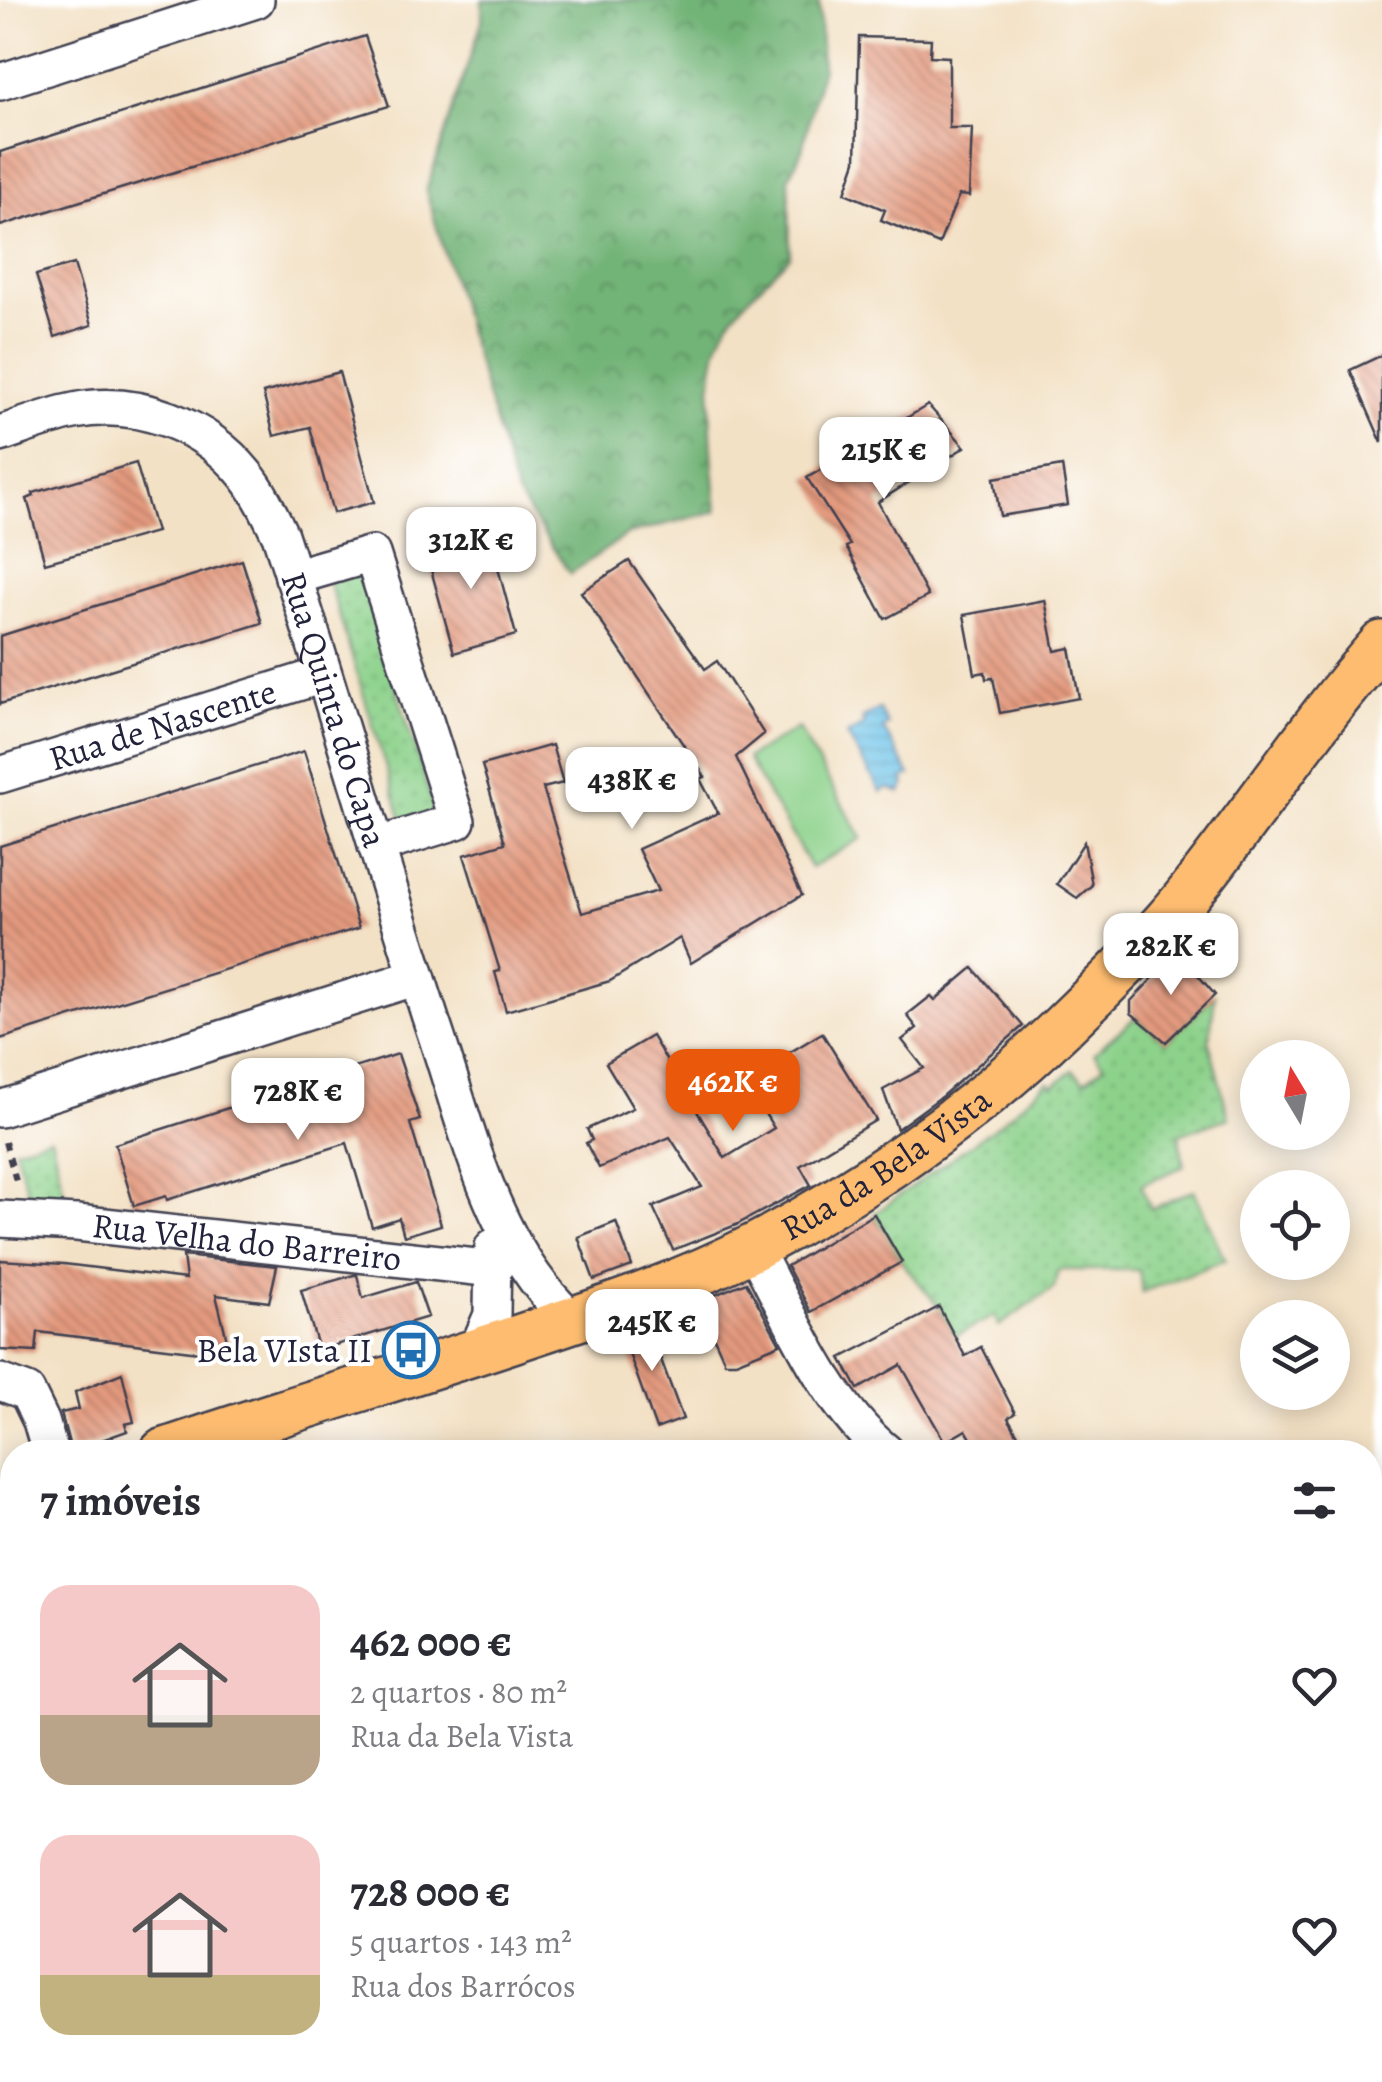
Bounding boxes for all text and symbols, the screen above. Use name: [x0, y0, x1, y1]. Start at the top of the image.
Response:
pin: 215K €: [803, 417, 965, 502]
text: 215K €: [841, 427, 927, 471]
pin: 312K €: [390, 507, 552, 592]
text: 312K €: [428, 517, 514, 561]
street label: Rua Quinta do Capa: [269, 565, 400, 854]
street label: Rua de Nascente: [43, 667, 282, 782]
pin: 438K €: [551, 747, 713, 832]
text: 438K €: [587, 757, 677, 801]
pin: 282K €: [1090, 913, 1252, 998]
text: 282K €: [1125, 923, 1217, 967]
north arrow: [1240, 1040, 1350, 1150]
map controls: [1240, 1040, 1350, 1410]
pin: 462K €: [652, 1049, 814, 1134]
pin: 728K €: [217, 1058, 379, 1143]
text: 462K €: [688, 1059, 778, 1103]
text: 728K €: [253, 1068, 343, 1112]
street label: Rua da Bela Vista: [772, 1075, 1002, 1252]
button: locate: [1240, 1170, 1350, 1280]
street label: Rua Velha do Barreiro: [90, 1201, 404, 1283]
pin: 245K €: [571, 1289, 733, 1374]
text: 245K €: [607, 1299, 697, 1343]
button: layers: [1240, 1300, 1350, 1410]
bus stop icon: Bela VIsta II: [381, 1320, 441, 1380]
place label: Bela VIsta II: [197, 1326, 372, 1374]
text: 7 imóveis: [40, 1472, 201, 1529]
icon: filters: [1287, 1473, 1342, 1528]
text: 462 000 €: [350, 1613, 512, 1670]
icon: home: [120, 1625, 240, 1745]
icon: heart: [1287, 1658, 1342, 1713]
text: 2 quartos · 80 m²: [350, 1670, 567, 1714]
text: Rua da Bela Vista: [350, 1714, 573, 1758]
text: 728 000 €: [350, 1863, 510, 1920]
icon: home: [120, 1875, 240, 1995]
icon: heart: [1287, 1908, 1342, 1963]
text: 5 quartos · 143 m²: [350, 1920, 572, 1964]
text: Rua dos Barrócos: [350, 1964, 576, 2008]

